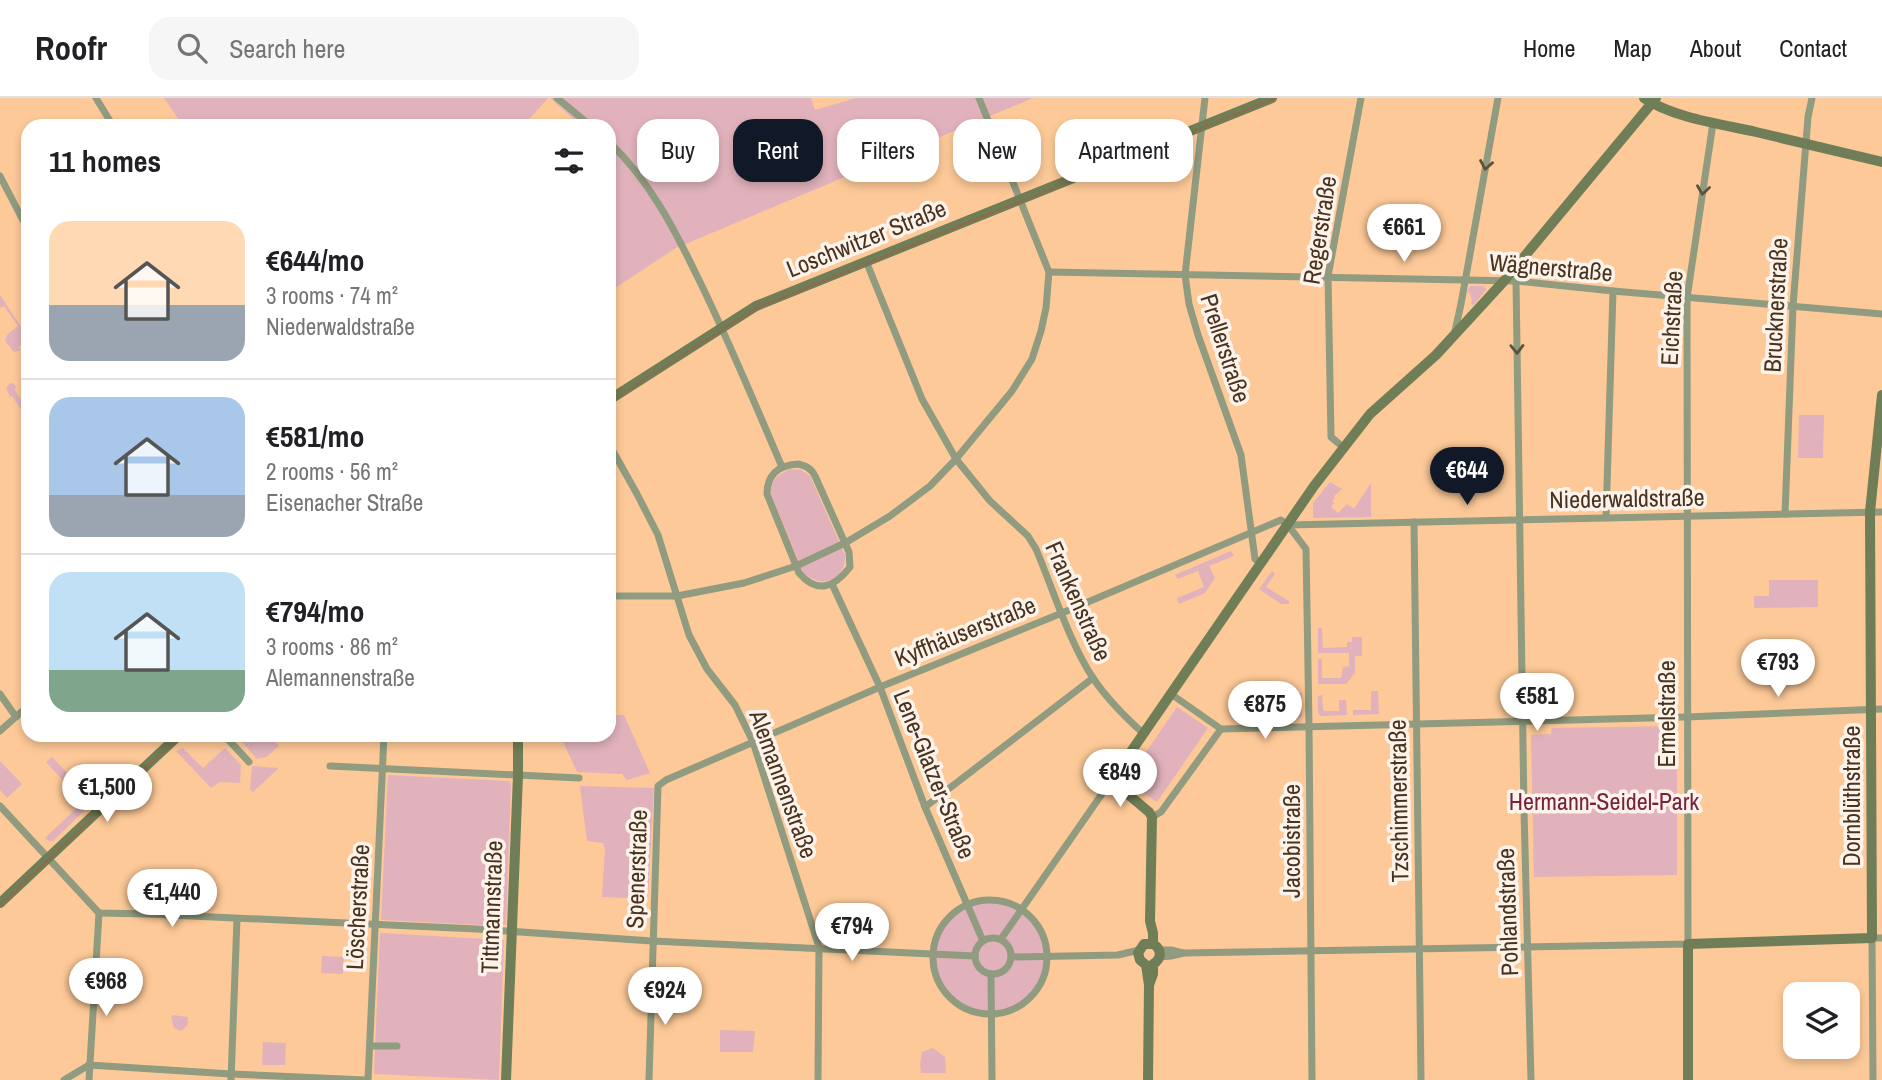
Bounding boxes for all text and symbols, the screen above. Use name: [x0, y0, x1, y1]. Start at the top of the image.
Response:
search box: [149, 17, 639, 80]
text: Roofr: [35, 26, 107, 70]
icon: search: [173, 29, 211, 67]
text: Search here: [229, 31, 345, 66]
text: Home: [1523, 32, 1575, 64]
text: Map: [1613, 32, 1652, 64]
text: About: [1690, 32, 1741, 64]
text: Contact: [1779, 32, 1847, 64]
chip: Buy: [637, 119, 719, 182]
chip: Rent: [733, 119, 823, 182]
chip: Filters: [837, 119, 939, 182]
chip: New: [953, 119, 1041, 182]
chip: Apartment: [1055, 119, 1193, 182]
text: 11 homes: [49, 141, 161, 181]
icon: filters: [550, 142, 588, 180]
one-way arrow: [1479, 159, 1494, 171]
street label: Regerstraße: [1295, 173, 1343, 287]
one-way arrow: [1696, 184, 1711, 196]
street label: Loschwitzer Straße: [781, 191, 951, 285]
pin: €661: [1363, 204, 1445, 264]
text: €661: [1383, 211, 1425, 242]
street label: Brucknerstraße: [1756, 237, 1794, 373]
text: €644/mo: [266, 240, 364, 280]
street label: Wägnerstraße: [1488, 246, 1614, 288]
icon: home: [105, 249, 189, 333]
street label: Eichstraße: [1653, 270, 1689, 366]
text: 3 rooms · 74 m²: [266, 280, 398, 311]
street label: Prellerstraße: [1193, 289, 1259, 407]
text: Niederwaldstraße: [266, 311, 415, 342]
one-way arrow: [1509, 345, 1525, 355]
text: €581/mo: [266, 416, 364, 456]
icon: home: [105, 425, 189, 509]
pin: €644: [1426, 448, 1508, 507]
text: €644: [1446, 454, 1488, 485]
text: 2 rooms · 56 m²: [266, 456, 398, 487]
street label: Niederwaldstraße: [1549, 481, 1705, 515]
text: Eisenacher Straße: [266, 487, 423, 518]
street label: Frankenstraße: [1038, 536, 1120, 666]
street label: Kyffhäuserstraße: [890, 588, 1040, 674]
text: €794/mo: [266, 591, 364, 631]
icon: home: [105, 600, 189, 684]
text: 3 rooms · 86 m²: [266, 631, 398, 662]
pin: €793: [1737, 640, 1819, 699]
text: €793: [1757, 646, 1799, 677]
street label: Ermelstraße: [1650, 660, 1682, 768]
text: Alemannenstraße: [266, 662, 415, 693]
pin: €581: [1496, 674, 1578, 733]
text: €581: [1516, 680, 1558, 711]
pin: €875: [1224, 682, 1306, 741]
street label: Lene-Glatzer-Straße: [887, 685, 983, 863]
text: €875: [1244, 688, 1286, 719]
street label: Alemannenstraße: [742, 705, 826, 862]
street label: Tzschimmerstraße: [1381, 719, 1415, 883]
street label: Dornblüthstraße: [1835, 725, 1867, 867]
pin: €849: [1079, 750, 1161, 809]
text: €849: [1099, 756, 1141, 787]
pin: €1,500: [50, 764, 164, 824]
text: €1,500: [78, 771, 136, 802]
street label: Jacobistraße: [1275, 784, 1307, 898]
park label: Hermann-Seidel-Park: [1509, 785, 1699, 817]
street label: Spenerstraße: [618, 809, 654, 929]
street label: Tittmannstraße: [473, 840, 509, 974]
street label: Löscherstraße: [338, 843, 376, 971]
street label: Pohlandstraße: [1489, 847, 1525, 977]
pin: €1,440: [115, 870, 229, 929]
text: €1,440: [143, 876, 201, 907]
pin: €794: [811, 904, 893, 963]
text: €794: [831, 910, 873, 941]
pin: €968: [65, 958, 147, 1018]
text: €968: [85, 965, 127, 996]
pin: €924: [624, 968, 706, 1027]
text: €924: [644, 974, 686, 1005]
map controls: [1783, 982, 1860, 1059]
button: layers: [1783, 982, 1860, 1059]

